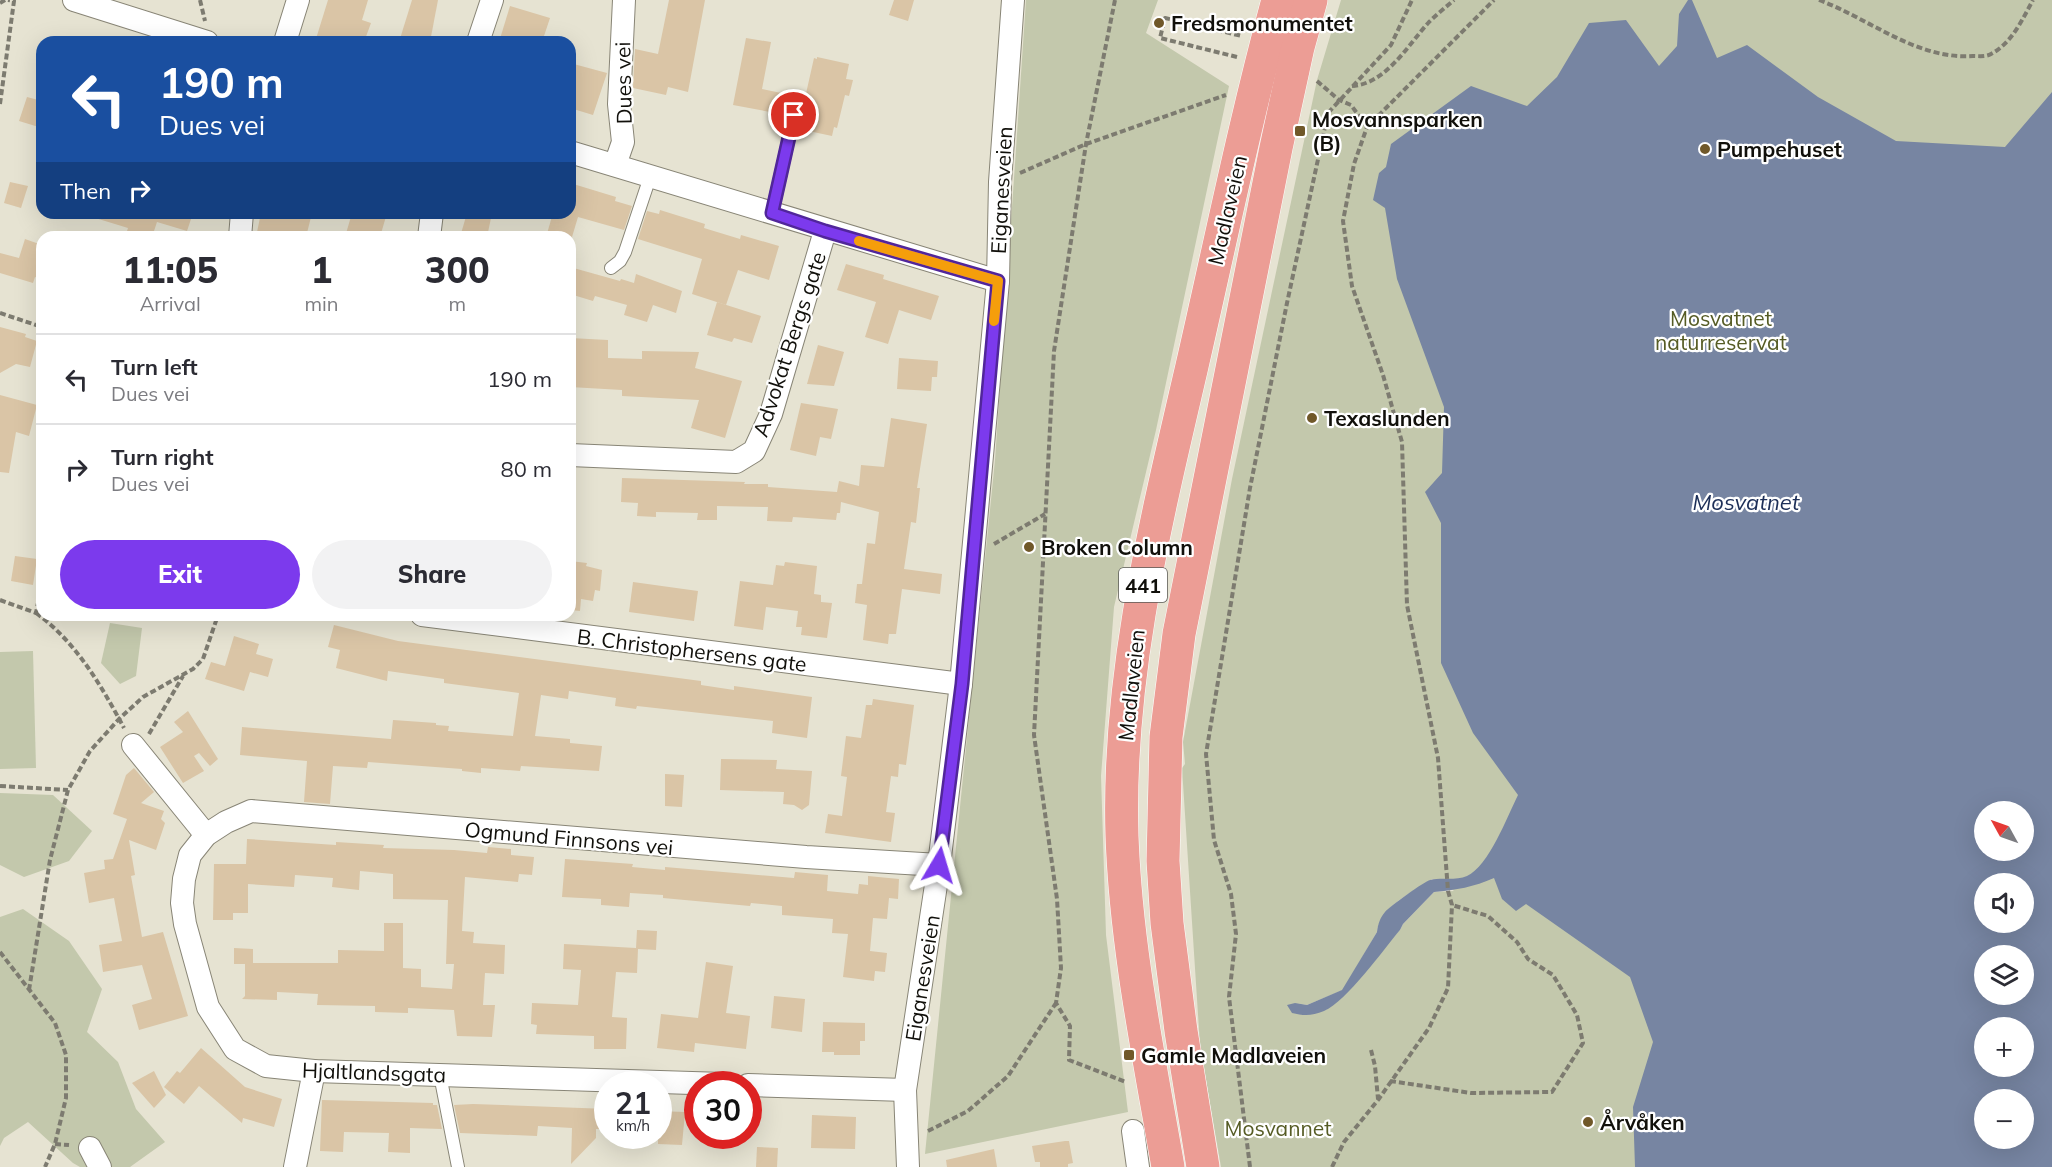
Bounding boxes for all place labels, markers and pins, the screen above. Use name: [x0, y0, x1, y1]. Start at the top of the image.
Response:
place label: Fredsmonumentet: [1171, 10, 1353, 36]
marker: Fredsmonumentet: [1152, 16, 1166, 30]
pin: [768, 89, 819, 140]
place label: Mosvannsparken (B): [1312, 106, 1483, 156]
marker: Mosvannsparken (B): [1293, 124, 1307, 138]
place label: Pumpehuset: [1717, 136, 1842, 162]
marker: Pumpehuset: [1698, 142, 1712, 156]
place label: Texaslunden: [1324, 405, 1450, 431]
marker: Texaslunden: [1305, 411, 1319, 425]
place label: Broken Column: [1041, 534, 1193, 560]
marker: Broken Column: [1022, 540, 1036, 554]
place label: Gamle Madlaveien: [1141, 1042, 1326, 1068]
marker: Gamle Madlaveien: [1122, 1048, 1136, 1062]
place label: Årvåken: [1600, 1108, 1685, 1135]
marker: Årvåken: [1581, 1115, 1595, 1129]

